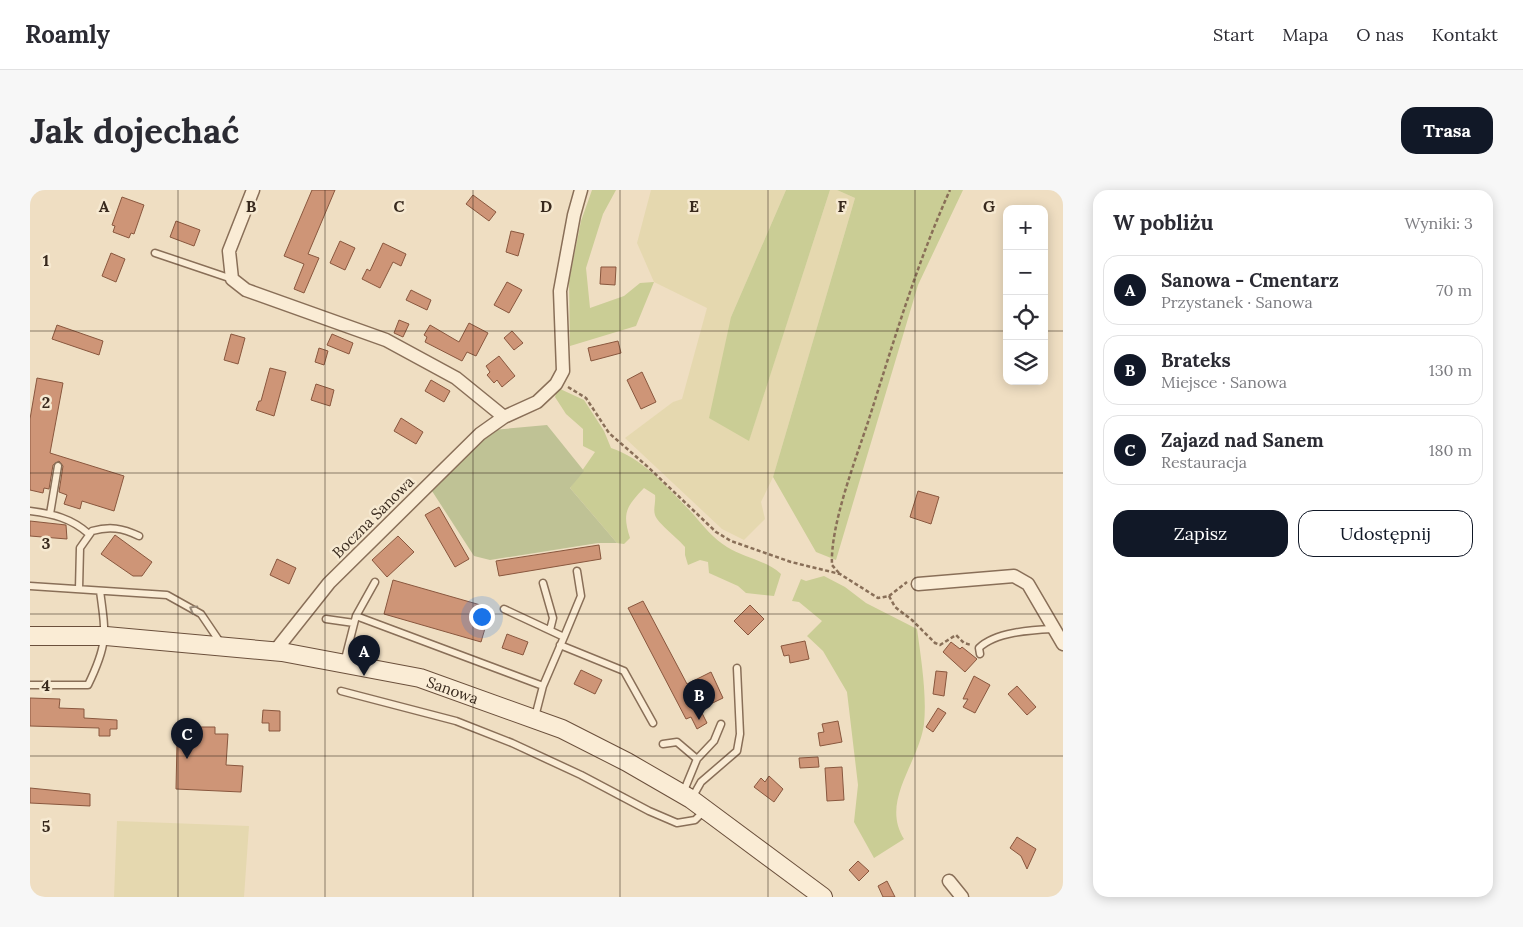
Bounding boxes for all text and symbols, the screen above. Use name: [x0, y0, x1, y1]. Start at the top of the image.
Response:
text: Roamly: [25, 19, 110, 50]
text: Start: [1213, 23, 1254, 46]
text: Mapa: [1282, 23, 1328, 46]
text: O nas: [1356, 23, 1404, 46]
text: Kontakt: [1432, 23, 1498, 46]
button: Trasa: [1401, 107, 1493, 154]
text: Jak dojechać: [30, 108, 239, 153]
text: A: [99, 196, 110, 216]
text: B: [246, 196, 257, 216]
text: C: [393, 196, 405, 216]
text: D: [540, 196, 552, 216]
text: E: [689, 196, 699, 216]
text: F: [837, 196, 847, 216]
text: G: [983, 196, 995, 216]
map controls: [1003, 205, 1048, 385]
button: +: [1003, 205, 1048, 250]
text: W pobliżu: [1113, 209, 1213, 236]
text: Wyniki: 3: [1404, 213, 1473, 233]
text: 1: [43, 250, 49, 270]
button: −: [1003, 250, 1048, 295]
text: Sanowa - Cmentarz: [1161, 268, 1339, 292]
text: A: [1125, 280, 1135, 300]
text: 70 m: [1436, 280, 1472, 300]
text: Przystanek · Sanowa: [1161, 292, 1313, 312]
button: locate: [1003, 295, 1048, 340]
button: layers: [1003, 340, 1048, 385]
text: Brateks: [1161, 348, 1231, 372]
text: B: [1125, 360, 1135, 380]
text: 130 m: [1429, 360, 1472, 380]
text: Miejsce · Sanowa: [1161, 372, 1287, 392]
text: 2: [42, 392, 50, 412]
text: Zajazd nad Sanem: [1161, 428, 1324, 452]
text: C: [1124, 440, 1136, 460]
text: 180 m: [1429, 440, 1472, 460]
text: Restauracja: [1161, 452, 1247, 472]
street label: Boczna Sanowa: [328, 472, 418, 562]
button: Zapisz: [1113, 510, 1288, 557]
button: Udostępnij: [1298, 510, 1473, 557]
text: 3: [42, 533, 51, 553]
your location: [469, 604, 495, 630]
one-way arrow: [189, 606, 198, 616]
pin: A: [348, 635, 380, 676]
street label: Sanowa: [424, 672, 481, 708]
text: 4: [42, 675, 51, 695]
pin: B: [683, 679, 715, 720]
pin: C: [171, 718, 203, 759]
text: 5: [42, 816, 51, 836]

